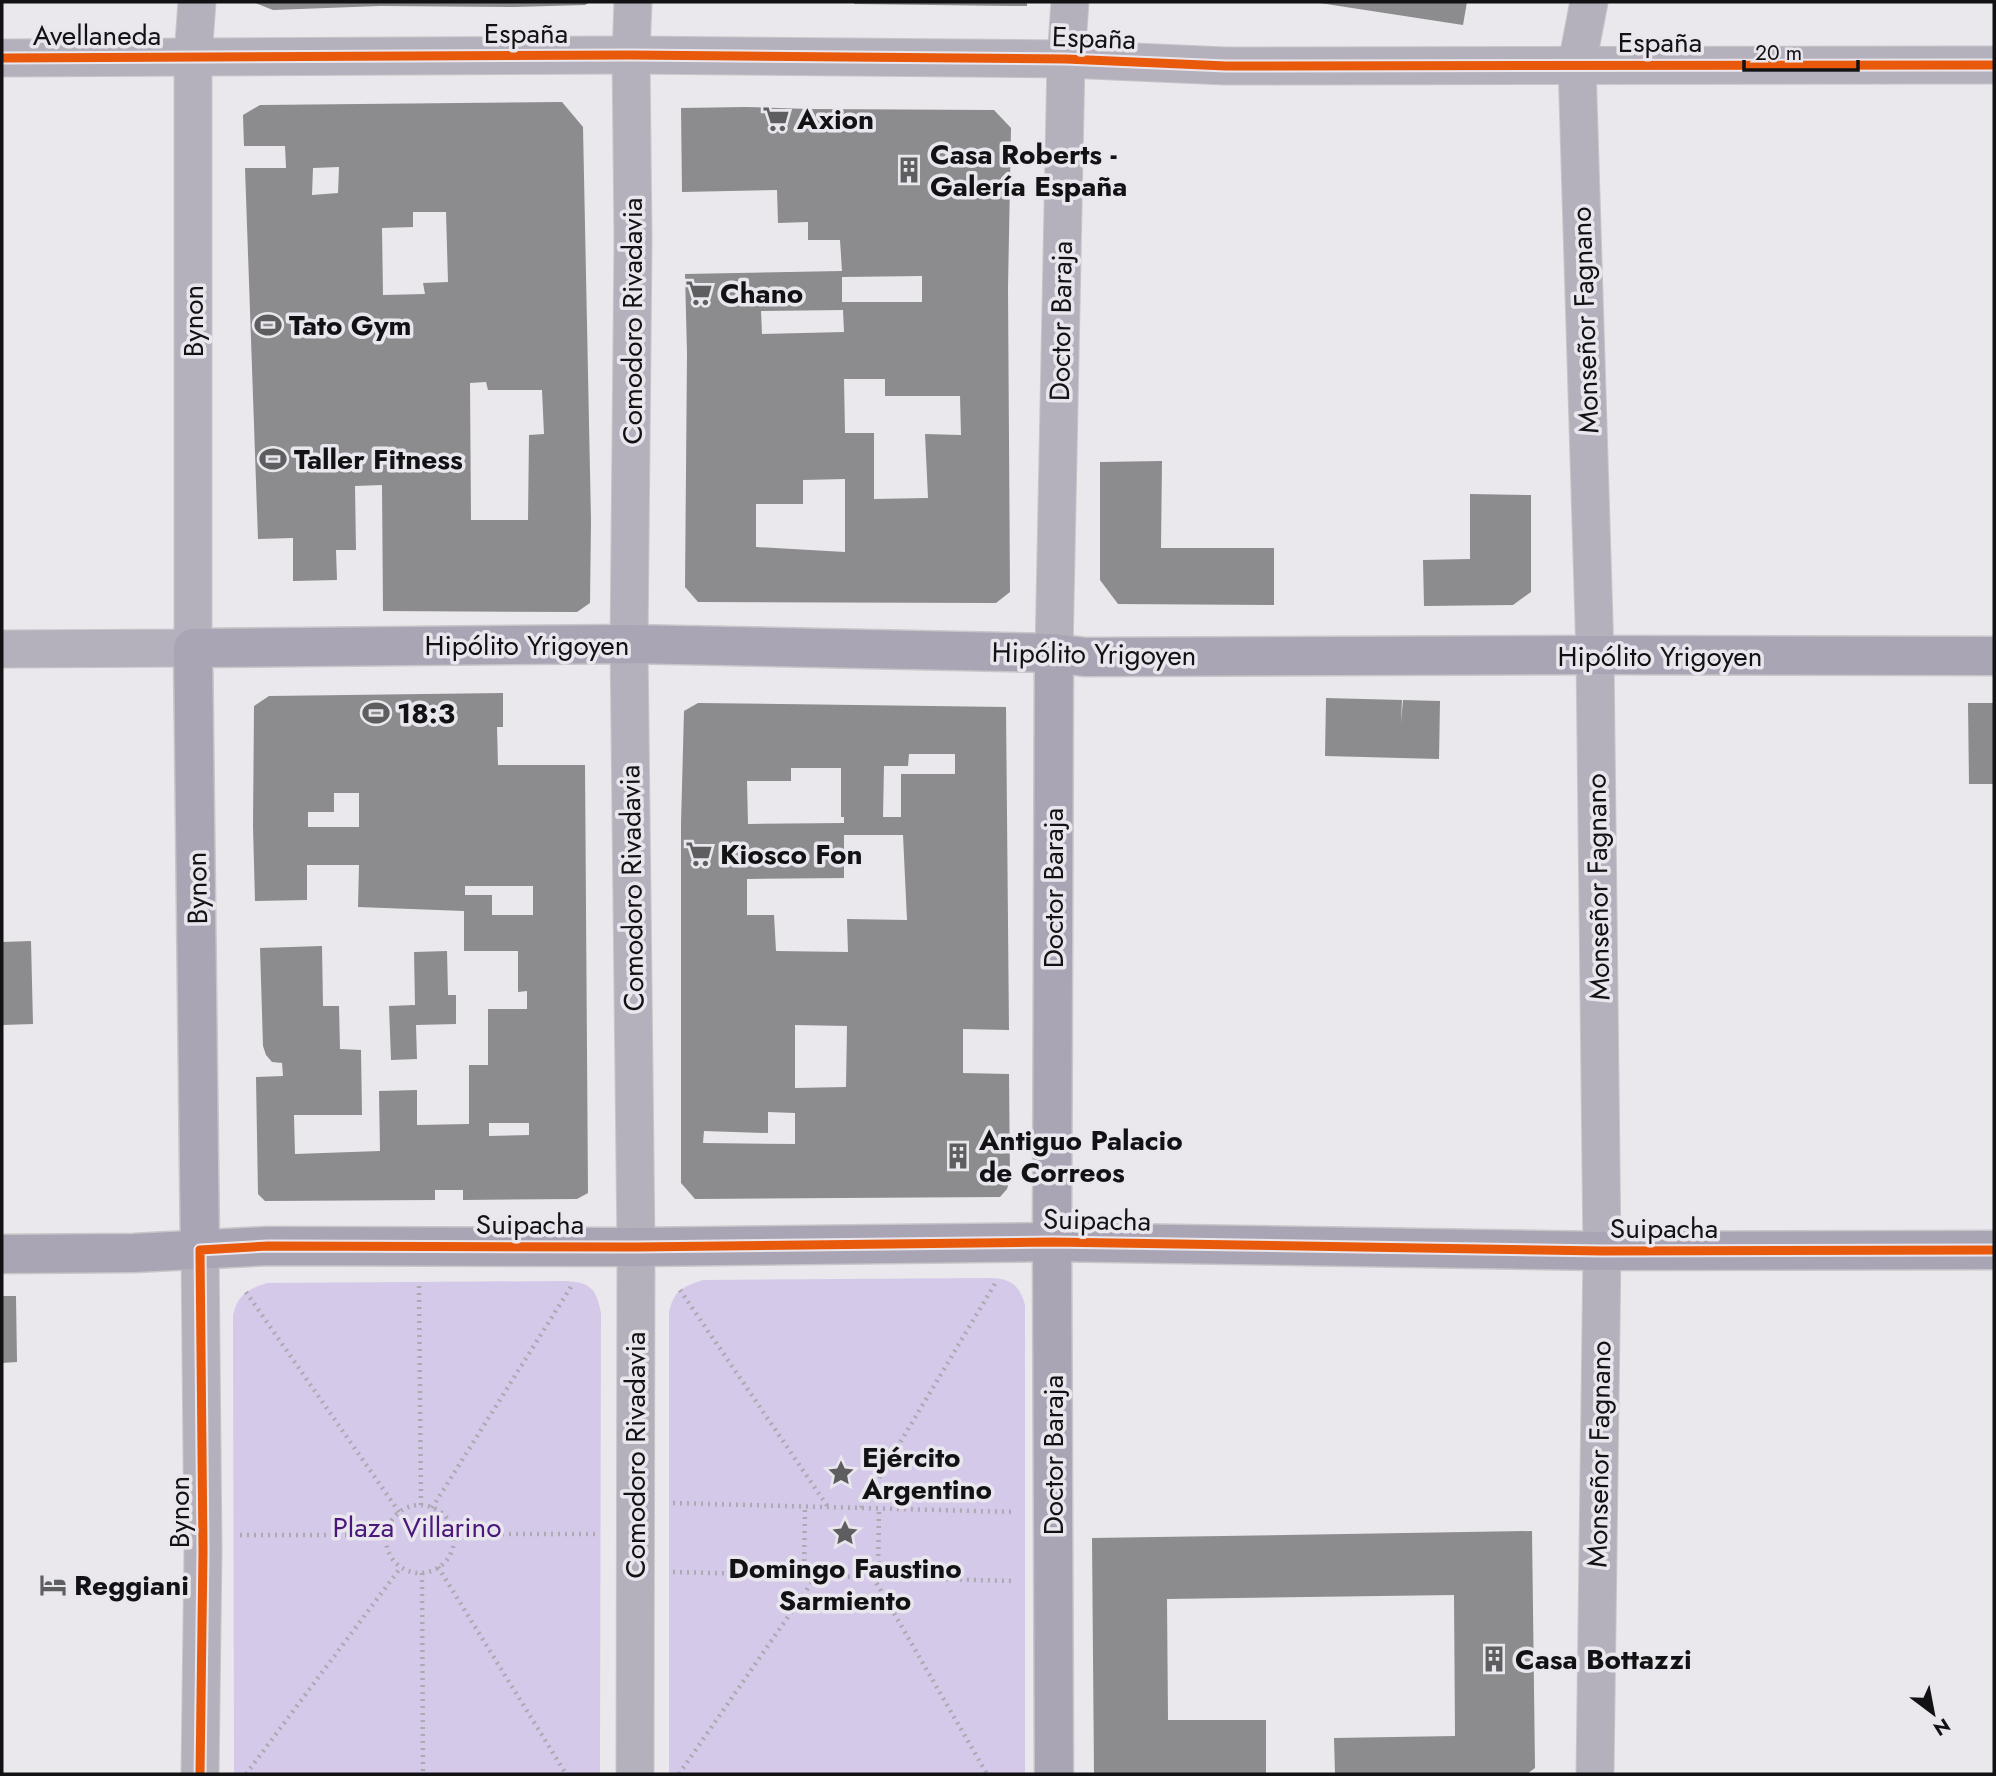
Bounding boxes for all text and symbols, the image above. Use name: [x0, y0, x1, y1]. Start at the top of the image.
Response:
street label: España: [484, 13, 568, 54]
street label: Avellaneda: [33, 15, 161, 56]
street label: España: [1051, 16, 1137, 60]
street label: España: [1618, 22, 1702, 63]
scale bar: [1744, 28, 1858, 72]
text: 20 m: [1755, 38, 1802, 68]
place label: Axion: [796, 99, 874, 140]
supermarket icon: Axion: [761, 104, 791, 134]
place label: Casa Roberts - Galería España: [930, 134, 1127, 207]
building icon: Casa Roberts - Galería España: [894, 155, 924, 185]
street label: Comodoro Rivadavia: [612, 198, 653, 444]
street label: Monseñor Fagnano: [1561, 206, 1609, 434]
street label: Doctor Baraja: [1039, 240, 1083, 402]
place label: Chano: [720, 273, 803, 314]
supermarket icon: Chano: [684, 278, 714, 308]
street label: Bynon: [173, 285, 214, 357]
place label: Tato Gym: [289, 305, 412, 346]
sports icon: Tato Gym: [253, 310, 283, 340]
place label: Taller Fitness: [294, 439, 463, 480]
sports icon: Taller Fitness: [258, 444, 288, 474]
street label: Hipólito Yrigoyen: [425, 625, 629, 666]
street label: Hipólito Yrigoyen: [991, 632, 1197, 676]
street label: Hipólito Yrigoyen: [1558, 636, 1762, 677]
place label: 18:3: [397, 693, 455, 734]
sports icon: 18:3: [361, 698, 391, 728]
street label: Comodoro Rivadavia: [609, 764, 655, 1012]
street label: Monseñor Fagnano: [1576, 773, 1620, 1001]
street label: Doctor Baraja: [1033, 808, 1074, 968]
place label: Kiosco Fon: [720, 834, 863, 875]
supermarket icon: Kiosco Fon: [684, 839, 714, 869]
street label: Bynon: [176, 851, 218, 925]
place label: Antiguo Palacio de Correos: [978, 1120, 1183, 1193]
building icon: Antiguo Palacio de Correos: [943, 1141, 973, 1171]
street label: Suipacha: [1042, 1199, 1152, 1241]
street label: Suipacha: [476, 1204, 584, 1245]
street label: Suipacha: [1610, 1208, 1718, 1249]
street label: Comodoro Rivadavia: [615, 1332, 656, 1578]
street label: Monseñor Fagnano: [1577, 1340, 1621, 1568]
street label: Doctor Baraja: [1033, 1375, 1074, 1535]
place label: Ejército Argentino: [861, 1437, 992, 1510]
place icon: Ejército Argentino: [826, 1458, 856, 1488]
street label: Bynon: [159, 1476, 200, 1548]
park label: Plaza Villarino: [333, 1507, 501, 1548]
place icon: Domingo Faustino Sarmiento: [830, 1518, 860, 1548]
place label: Domingo Faustino Sarmiento: [728, 1548, 962, 1621]
place label: Reggiani: [74, 1565, 189, 1606]
hotel icon: Reggiani: [38, 1570, 68, 1600]
place label: Casa Bottazzi: [1515, 1639, 1692, 1680]
building icon: Casa Bottazzi: [1479, 1644, 1509, 1674]
north arrow: [1898, 1678, 1968, 1748]
text: N: [1928, 1712, 1955, 1742]

